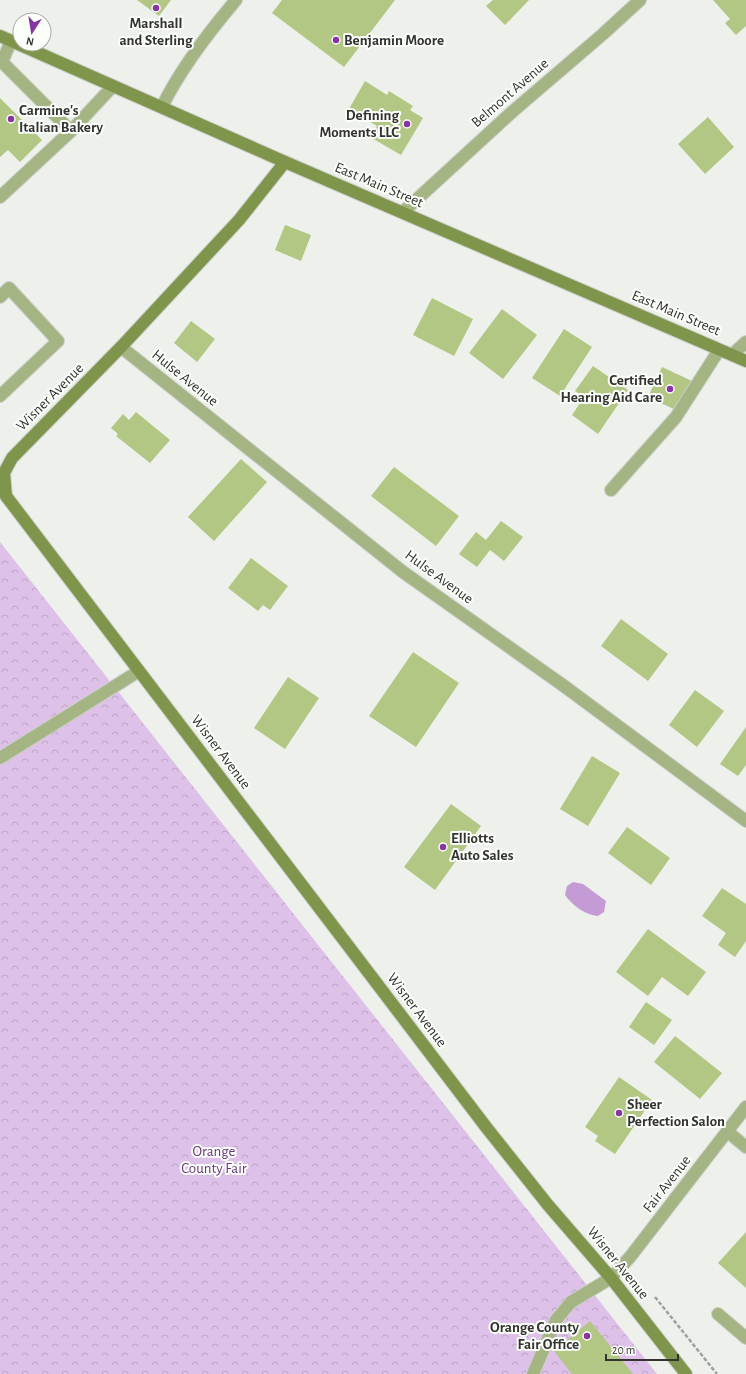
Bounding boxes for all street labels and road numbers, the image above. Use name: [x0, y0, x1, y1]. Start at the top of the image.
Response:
street label: Belmont Avenue: [469, 56, 551, 130]
street label: East Main Street: [333, 160, 426, 210]
street label: East Main Street: [630, 288, 723, 338]
street label: Hulse Avenue: [149, 347, 221, 409]
street label: Wisner Avenue: [13, 360, 87, 434]
street label: Hulse Avenue: [402, 547, 476, 607]
street label: Wisner Avenue: [188, 712, 254, 792]
street label: Wisner Avenue: [384, 970, 450, 1050]
street label: Fair Avenue: [640, 1153, 694, 1215]
street label: Wisner Avenue: [584, 1224, 652, 1302]

